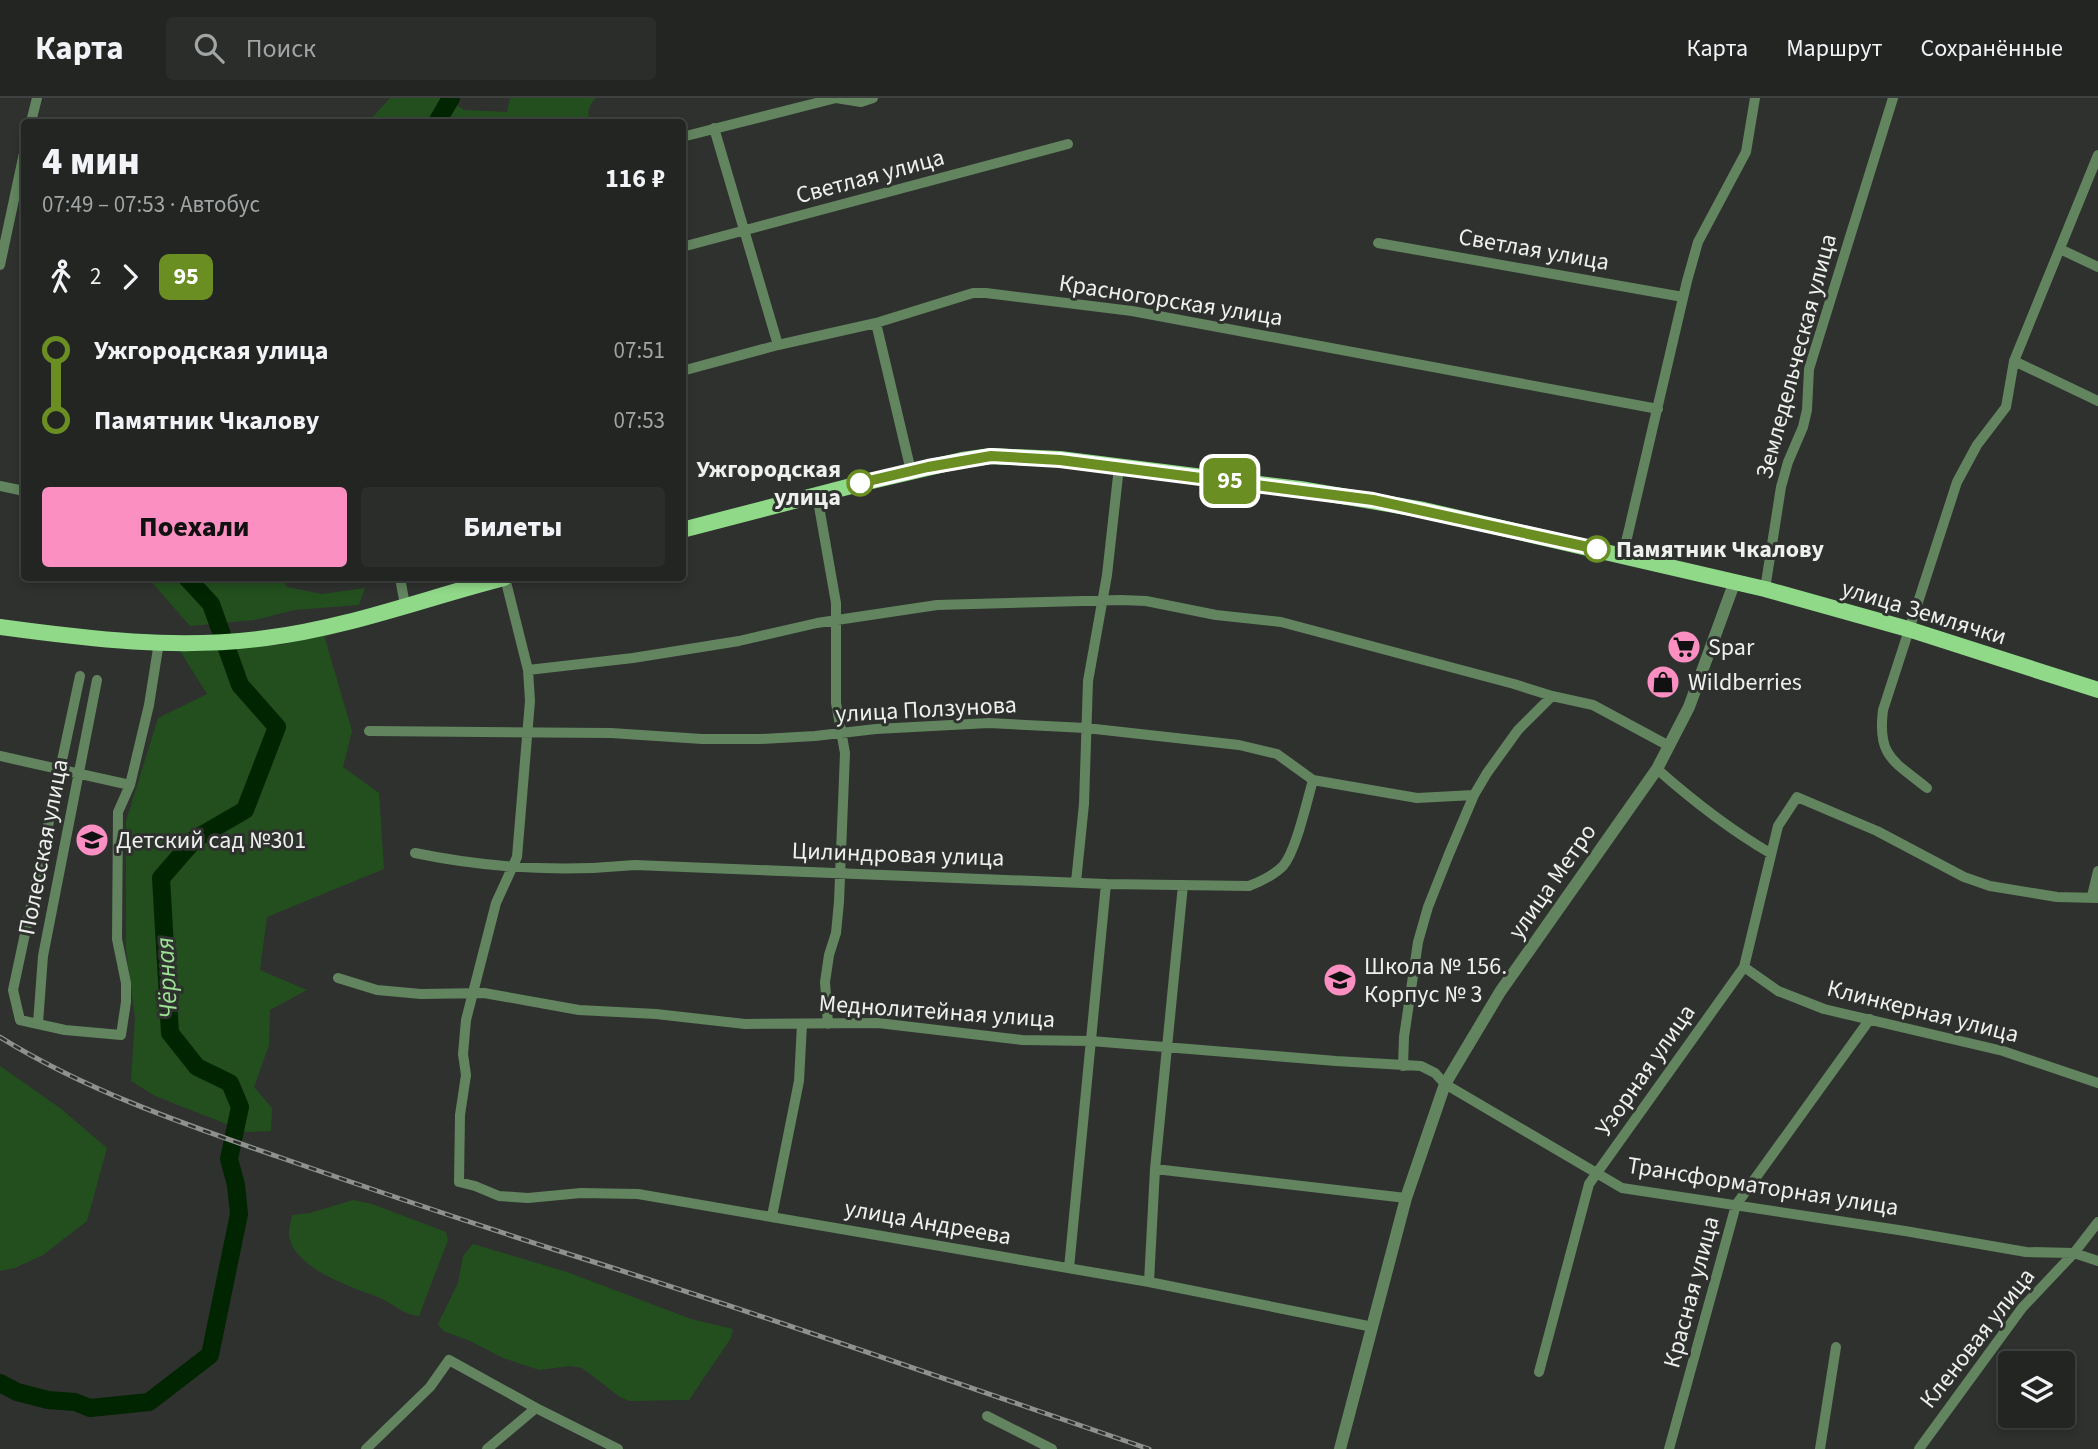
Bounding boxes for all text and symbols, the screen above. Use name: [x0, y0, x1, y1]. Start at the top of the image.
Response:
search box: [166, 17, 656, 80]
text: Карта: [35, 25, 124, 72]
icon: search: [190, 29, 228, 67]
text: Поиск: [246, 30, 316, 67]
text: Карта: [1687, 31, 1748, 66]
text: Маршрут: [1786, 31, 1882, 66]
text: Сохранённые: [1920, 31, 2063, 66]
text: 4 мин: [42, 135, 140, 189]
street label: Светлая улица: [792, 140, 948, 213]
text: 116 ₽: [605, 160, 665, 197]
text: 07:49 – 07:53 · Автобус: [42, 188, 260, 221]
street label: Светлая улица: [1456, 219, 1612, 280]
street label: Земледельческая улица: [1747, 230, 1846, 483]
icon: walk: [42, 258, 80, 296]
icon: forward: [111, 258, 149, 296]
text: 95: [173, 259, 199, 294]
text: 2: [90, 260, 101, 293]
street label: Красногорская улица: [1056, 266, 1285, 335]
text: Ужгородская улица: [94, 332, 328, 369]
text: 07:51: [614, 334, 665, 367]
text: Памятник Чкалову: [94, 402, 319, 439]
text: 07:53: [614, 404, 665, 437]
place label: Ужгородская улица: [696, 452, 841, 515]
line badge: 95: [1198, 458, 1262, 504]
text: 95: [1217, 463, 1243, 498]
marker: Ужгородская улица: [847, 470, 873, 496]
button: Поехали: [42, 487, 347, 567]
button: Билеты: [361, 487, 665, 567]
place label: Памятник Чкалову: [1616, 532, 1824, 567]
marker: Памятник Чкалову: [1584, 536, 1610, 562]
street label: улица Землячки: [1837, 571, 2011, 654]
supermarket icon: Spar: [1665, 628, 1703, 666]
place label: Spar: [1708, 630, 1755, 665]
shop icon: Wildberries: [1644, 663, 1682, 701]
place label: Wildberries: [1688, 665, 1802, 700]
street label: улица Ползунова: [834, 687, 1018, 732]
street label: Полесская улица: [9, 756, 78, 938]
street label: улица Метро: [1500, 816, 1605, 946]
school or university icon: Детский сад №301: [73, 821, 111, 859]
place label: Детский сад №301: [116, 823, 306, 858]
street label: Цилиндровая улица: [791, 833, 1005, 876]
water label: Чёрная: [146, 936, 187, 1020]
place label: Школа № 156. Корпус № 3: [1364, 949, 1507, 1012]
school or university icon: Школа № 156. Корпус № 3: [1321, 961, 1359, 999]
street label: Клинкерная улица: [1823, 971, 2022, 1052]
street label: Меднолитейная улица: [818, 986, 1056, 1037]
street label: Узорная улица: [1587, 997, 1704, 1144]
street label: Трансформаторная улица: [1625, 1148, 1901, 1225]
street label: улица Андреева: [842, 1191, 1014, 1254]
street label: Красная улица: [1654, 1212, 1729, 1372]
street label: Кленовая улица: [1911, 1261, 2043, 1416]
map controls: [1998, 1351, 2075, 1428]
button: layers: [1998, 1351, 2075, 1428]

